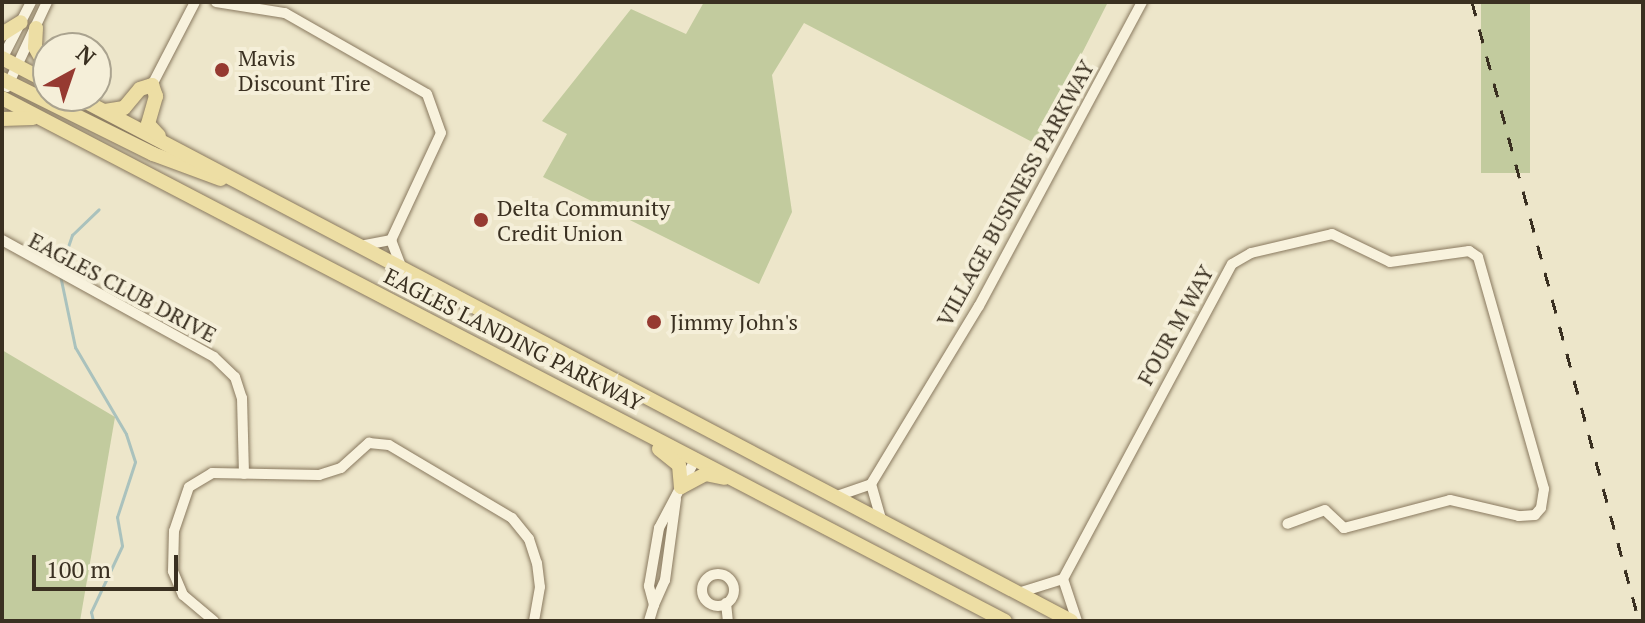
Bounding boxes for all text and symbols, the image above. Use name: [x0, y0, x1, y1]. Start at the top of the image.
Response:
north arrow: [32, 32, 112, 112]
text: N: [71, 38, 102, 71]
place label: Mavis Discount Tire: [238, 44, 371, 96]
street label: VILLAGE BUSINESS PARKWAY: [931, 55, 1099, 331]
marker: Mavis Discount Tire: [213, 61, 231, 79]
place label: Delta Community Credit Union: [497, 194, 670, 246]
marker: Delta Community Credit Union: [472, 211, 490, 229]
street label: EAGLES CLUB DRIVE: [25, 226, 221, 348]
street label: FOUR M WAY: [1131, 261, 1219, 389]
street label: EAGLES LANDING PARKWAY: [380, 262, 648, 416]
place label: Jimmy John's: [670, 309, 798, 335]
marker: Jimmy John's: [645, 313, 663, 331]
scale bar: [36, 539, 182, 589]
text: 100 m: [46, 553, 111, 585]

